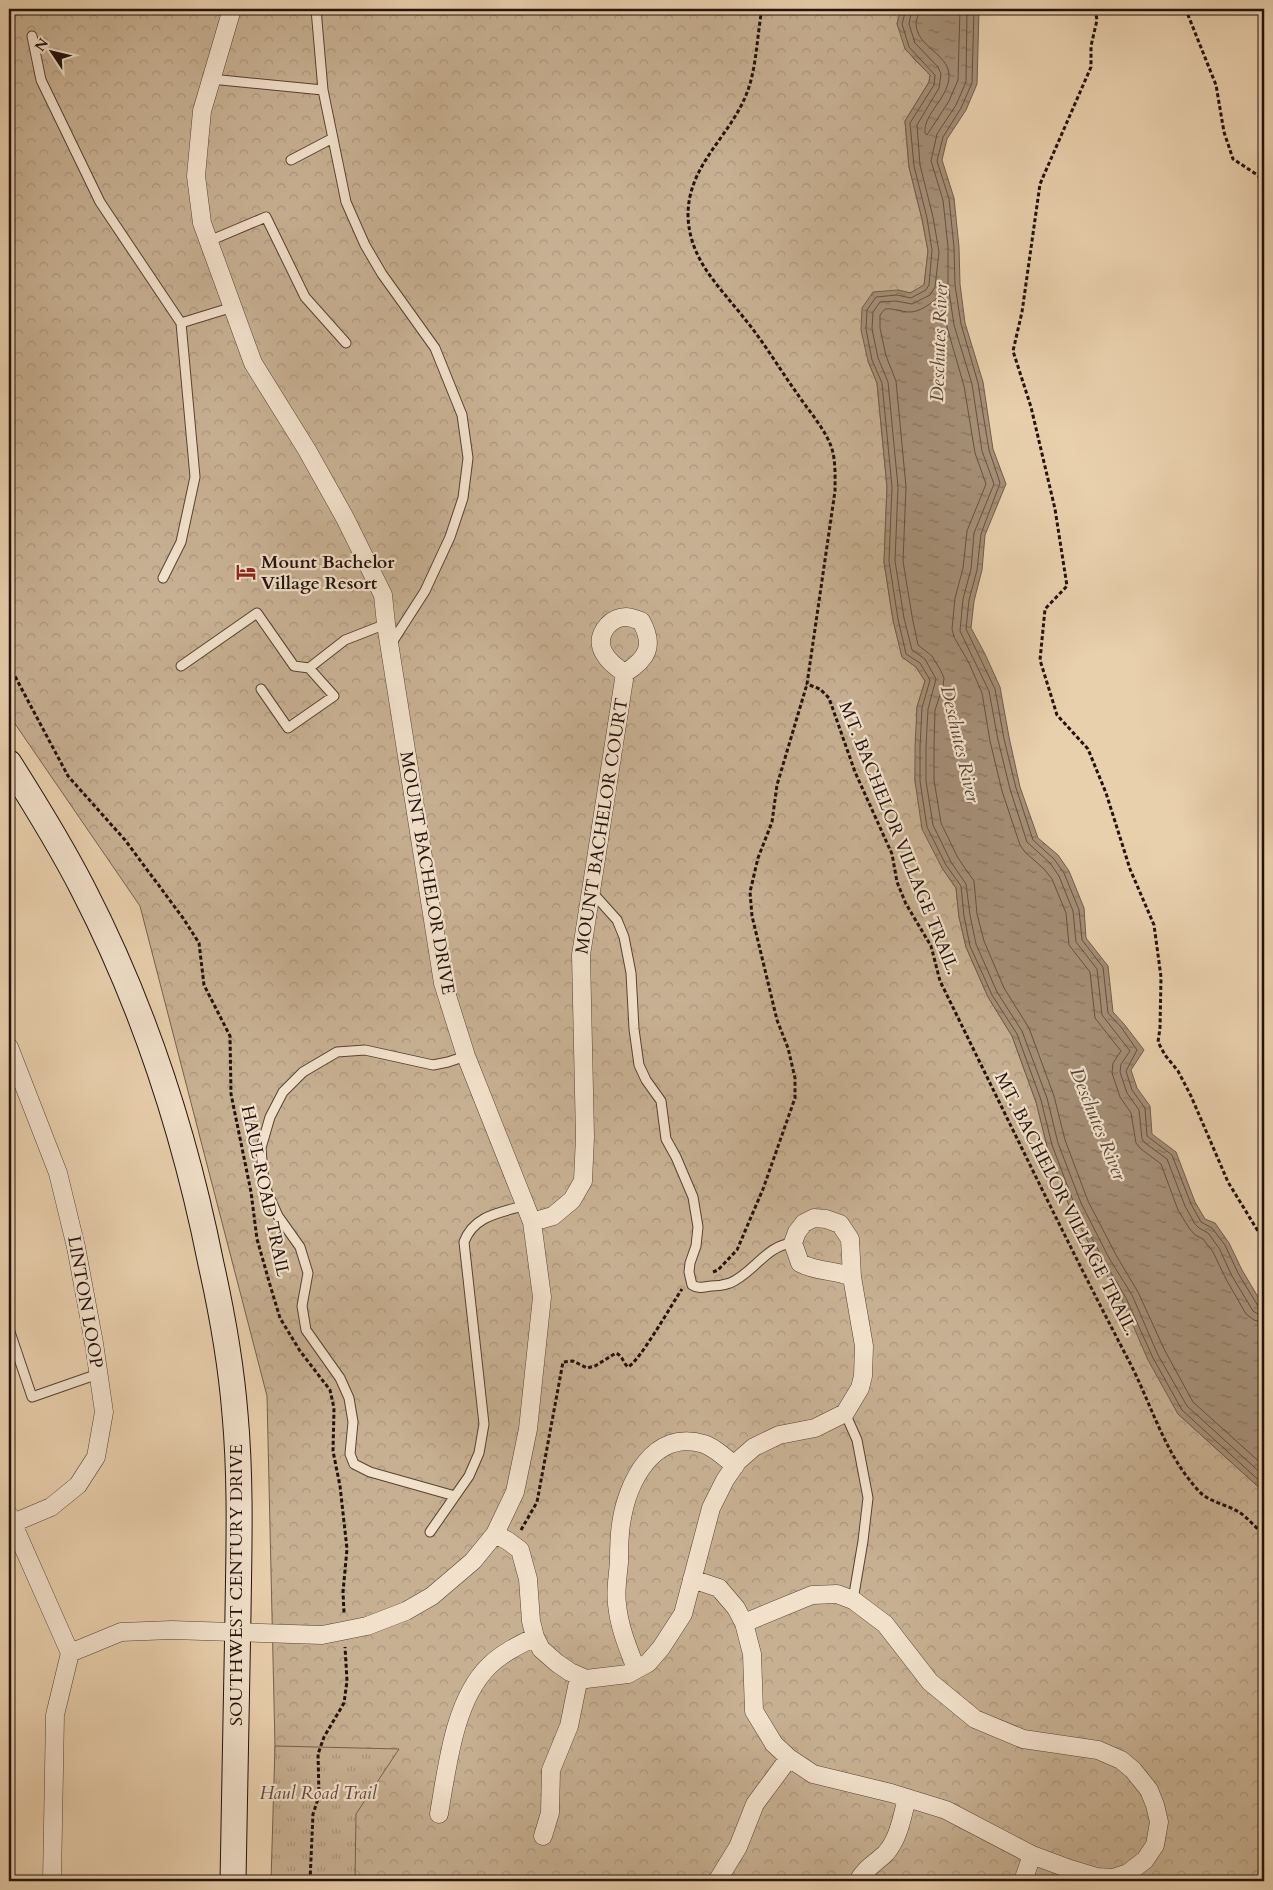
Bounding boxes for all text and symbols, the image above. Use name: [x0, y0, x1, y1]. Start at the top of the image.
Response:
north arrow: [28, 28, 78, 78]
text: N: [30, 34, 53, 55]
water label: Deschutes River: [924, 281, 954, 402]
place label: Mount Bachelor Village Resort: [261, 550, 395, 596]
hotel icon: Mount Bachelor Village Resort: [235, 561, 257, 583]
water label: Deschutes River: [934, 683, 986, 806]
street label: MOUNT BACHELOR COURT: [569, 696, 635, 956]
street label: MT. BACHELOR VILLAGE TRAIL.: [833, 698, 965, 978]
street label: MOUNT BACHELOR DRIVE: [393, 749, 461, 997]
water label: Deschutes River: [1064, 1064, 1133, 1185]
street label: MT. BACHELOR VILLAGE TRAIL.: [988, 1068, 1144, 1340]
street label: HAUL ROAD TRAIL: [235, 1103, 295, 1279]
street label: LINTON LOOP: [61, 1234, 109, 1370]
street label: SOUTHWEST CENTURY DRIVE: [224, 1444, 249, 1726]
park label: Haul Road Trail: [259, 1781, 378, 1806]

